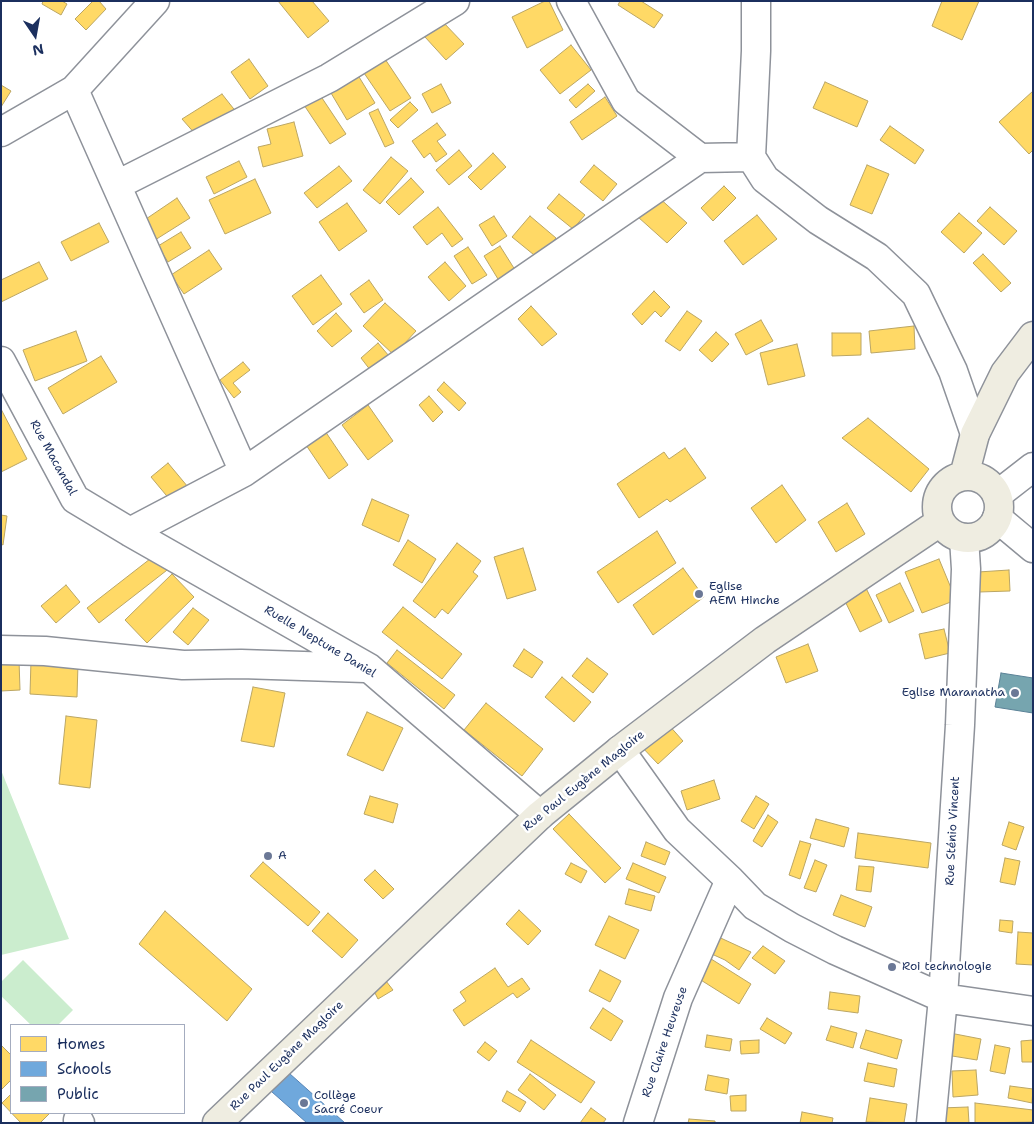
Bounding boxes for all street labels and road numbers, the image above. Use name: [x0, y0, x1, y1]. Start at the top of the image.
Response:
street label: Rue Macandal: [26, 418, 80, 498]
street label: Ruelle Neptune Daniel: [261, 603, 379, 681]
street label: Rue Paul Eugène Magloire: [520, 728, 648, 834]
street label: Rue Sténio Vincent: [943, 776, 963, 886]
street label: Rue Claire Heureuse: [639, 985, 691, 1099]
street label: Rue Paul Eugène Magloire: [227, 998, 347, 1114]

